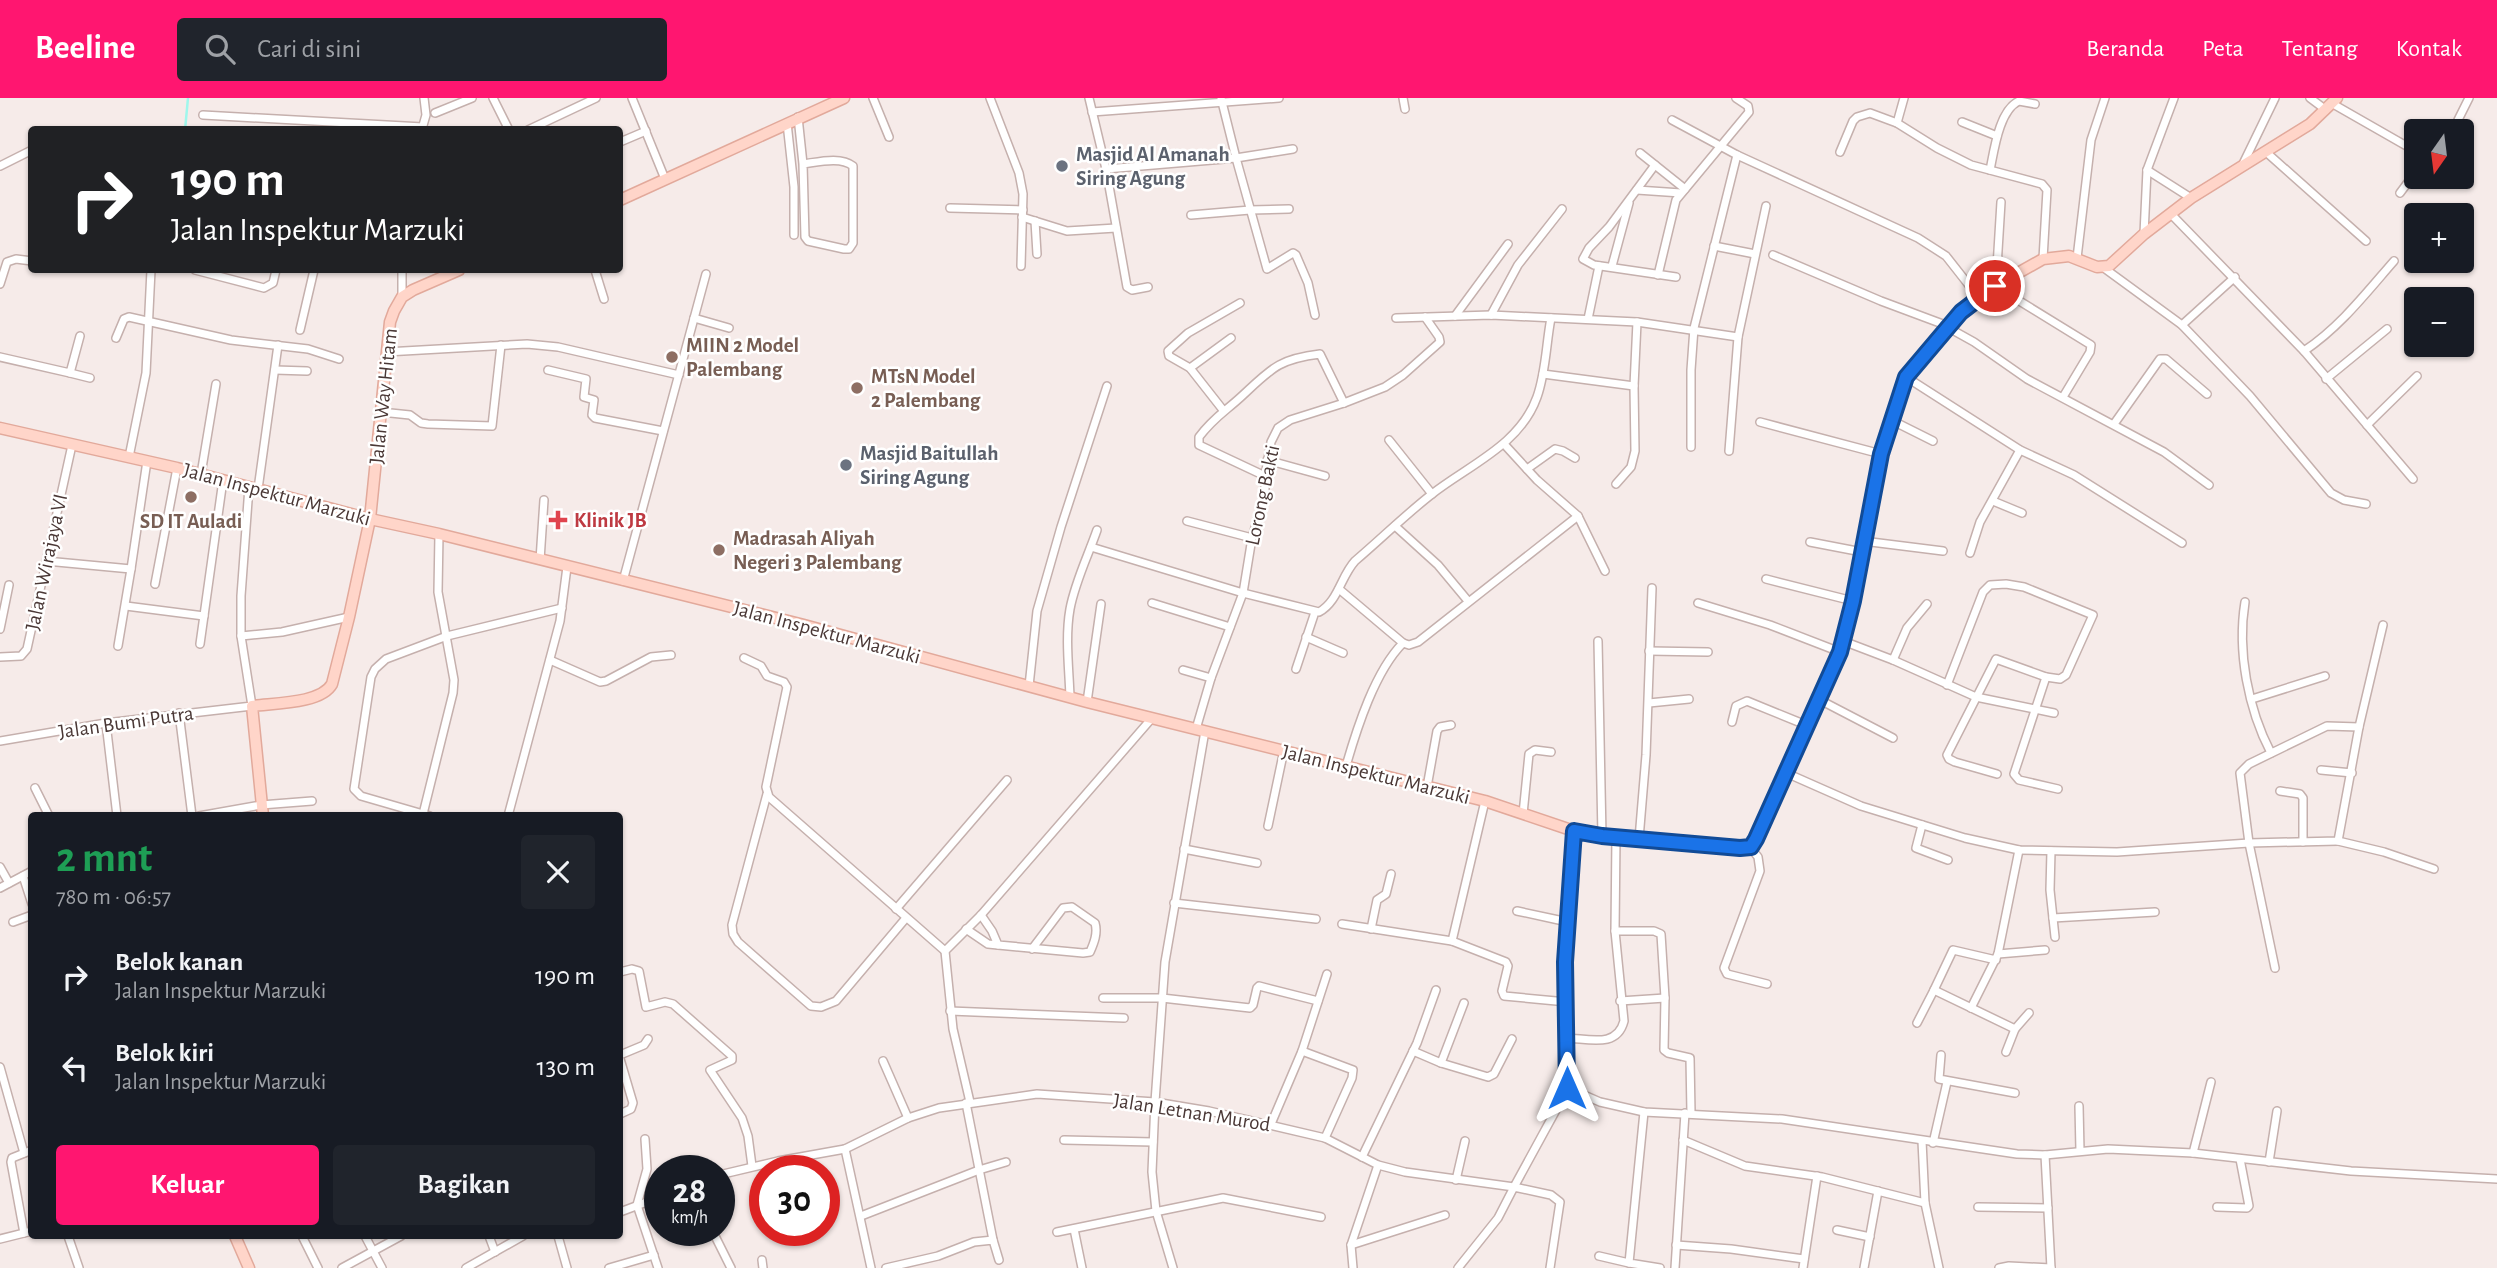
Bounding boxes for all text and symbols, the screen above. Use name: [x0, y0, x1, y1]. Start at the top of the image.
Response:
search box: [177, 18, 667, 81]
icon: search: [201, 30, 239, 68]
text: Beeline: [35, 32, 135, 65]
text: Cari di sini: [257, 36, 361, 62]
text: Beranda: [2086, 37, 2164, 61]
text: Peta: [2202, 37, 2244, 61]
text: Tentang: [2282, 37, 2358, 61]
text: Kontak: [2396, 37, 2462, 61]
north arrow: [2404, 119, 2474, 189]
map controls: [2404, 119, 2474, 357]
place label: Masjid Al Amanah Siring Agung: [1076, 144, 1230, 189]
icon: right: [56, 154, 147, 245]
text: 190 m: [171, 156, 285, 205]
marker: Masjid Al Amanah Siring Agung: [1054, 158, 1070, 174]
button: +: [2404, 203, 2474, 273]
text: Jalan Inspektur Marzuki: [171, 214, 465, 246]
pin: [1965, 256, 2025, 316]
icon: arrive: [1976, 267, 2014, 305]
button: −: [2404, 287, 2474, 357]
street label: Jalan Way Hitam: [366, 327, 401, 465]
place label: MIIN 2 Model Palembang: [686, 335, 799, 380]
marker: MIIN 2 Model Palembang: [664, 349, 680, 365]
place label: MTsN Model 2 Palembang: [871, 366, 981, 411]
marker: MTsN Model 2 Palembang: [849, 380, 865, 396]
place label: Masjid Baitullah Siring Agung: [860, 443, 999, 488]
street label: Lorong Bakti: [1242, 443, 1283, 547]
marker: Masjid Baitullah Siring Agung: [838, 457, 854, 473]
street label: Jalan Inspektur Marzuki: [181, 459, 373, 530]
marker: SD IT Auladi: [183, 489, 199, 505]
street label: Jalan Wirajaya VI: [22, 492, 71, 632]
marker: Klinik JB: [548, 510, 568, 530]
place label: Klinik JB: [574, 510, 647, 531]
place label: SD IT Auladi: [140, 511, 242, 532]
place label: Madrasah Aliyah Negeri 3 Palembang: [733, 528, 902, 573]
marker: Madrasah Aliyah Negeri 3 Palembang: [711, 542, 727, 558]
street label: Jalan Inspektur Marzuki: [731, 597, 923, 668]
street label: Jalan Bumi Putra: [57, 703, 195, 742]
street label: Jalan Inspektur Marzuki: [1280, 741, 1472, 808]
button: close: [521, 835, 595, 909]
text: 2 mnt: [56, 837, 152, 879]
text: 780 m · 06:57: [56, 886, 171, 909]
text: Belok kanan: [115, 949, 243, 975]
icon: right: [56, 958, 94, 996]
text: 190 m: [535, 963, 595, 989]
text: Jalan Inspektur Marzuki: [115, 980, 326, 1003]
text: Belok kiri: [115, 1040, 214, 1066]
icon: left: [56, 1049, 94, 1087]
position arrow: [1530, 1051, 1604, 1125]
text: 130 m: [537, 1054, 595, 1080]
text: Jalan Inspektur Marzuki: [115, 1071, 326, 1094]
street label: Jalan Letnan Murod: [1112, 1090, 1272, 1135]
button: Keluar: [56, 1145, 319, 1225]
button: Bagikan: [333, 1145, 595, 1225]
speed limit sign: 30: [749, 1155, 840, 1246]
text: 28: [673, 1174, 706, 1209]
text: km/h: [671, 1209, 708, 1227]

